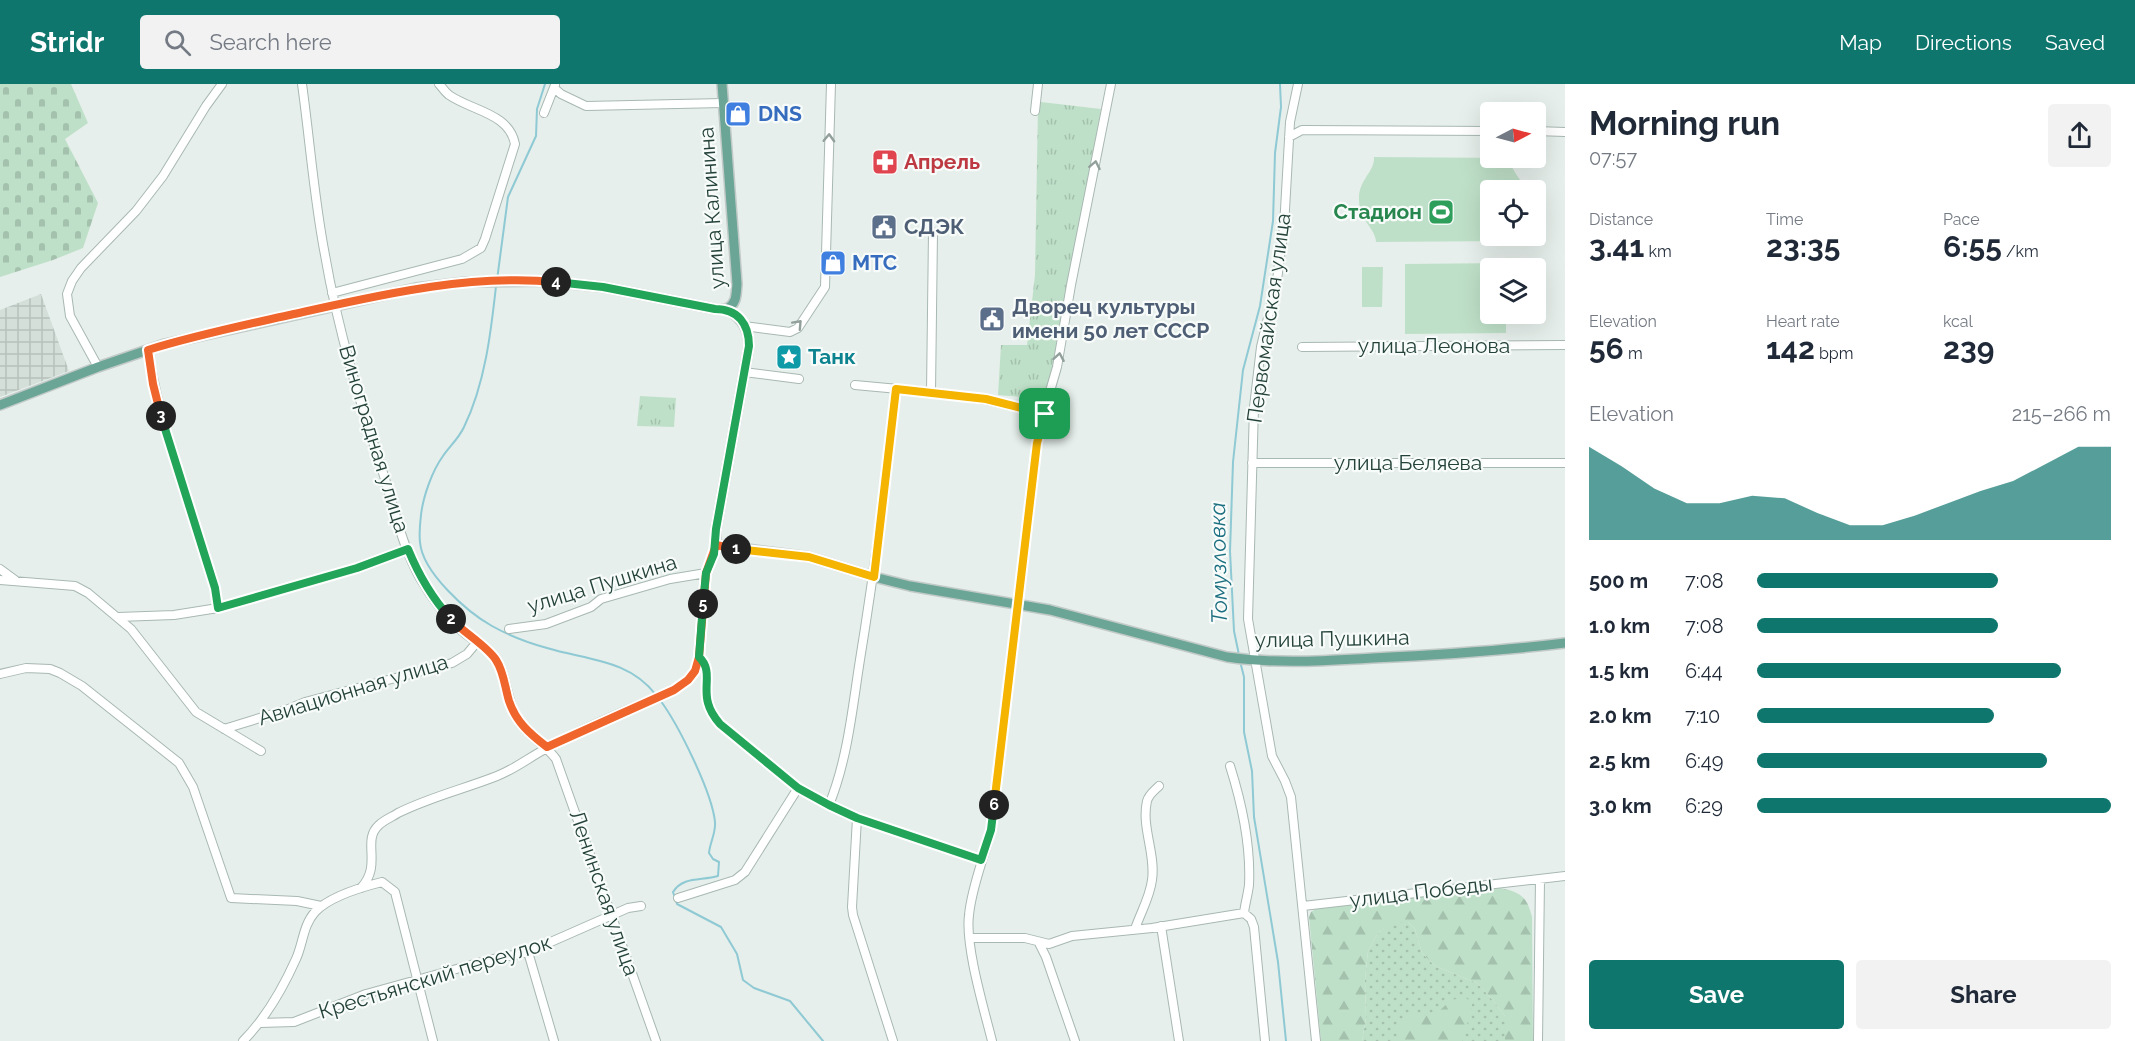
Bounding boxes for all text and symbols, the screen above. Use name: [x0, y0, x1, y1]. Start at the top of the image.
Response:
search box: [140, 15, 560, 69]
text: Stridr: [30, 26, 104, 59]
icon: search: [161, 26, 194, 59]
text: Search here: [209, 29, 332, 55]
text: Map: [1839, 30, 1882, 55]
text: Directions: [1915, 30, 2012, 55]
text: Saved: [2045, 30, 2105, 55]
shop icon: DNS: [723, 99, 753, 129]
place label: DNS: [758, 101, 802, 126]
north arrow: [1480, 102, 1546, 168]
map controls: [1480, 102, 1546, 324]
text: Morning run: [1589, 104, 1780, 143]
button: share: [2048, 104, 2111, 167]
street label: улица Калинина: [693, 126, 730, 290]
one-way arrow: [823, 134, 836, 143]
text: 07:57: [1589, 146, 1637, 170]
pharmacy icon: Апрель: [870, 147, 900, 177]
place label: Апрель: [904, 149, 980, 174]
one-way arrow: [1088, 161, 1101, 171]
button: locate: [1480, 180, 1546, 246]
sports icon: Стадион: [1426, 197, 1456, 227]
place label: Стадион: [1334, 199, 1422, 224]
text: Distance: [1589, 210, 1653, 229]
text: Time: [1766, 210, 1803, 229]
text: Pace: [1943, 210, 1980, 229]
street label: Первомайская улица: [1241, 211, 1296, 424]
public building icon: СДЭК: [869, 212, 899, 242]
place label: СДЭК: [904, 214, 965, 239]
text: 3.41: [1589, 229, 1644, 264]
text: 23:35: [1766, 229, 1840, 264]
text: 6:55: [1943, 229, 2002, 264]
text: km: [1644, 242, 1672, 261]
text: /km: [2002, 242, 2039, 261]
shop icon: МТС: [818, 248, 848, 278]
place label: МТС: [852, 250, 897, 275]
button: layers: [1480, 258, 1546, 324]
pin: 4: [541, 267, 571, 297]
text: 4: [551, 272, 561, 291]
place label: Дворец культуры имени 50 лет СССР: [1012, 294, 1209, 343]
public building icon: Дворец культуры имени 50 лет СССР: [977, 304, 1007, 334]
text: Elevation: [1589, 312, 1657, 331]
text: Heart rate: [1766, 312, 1840, 331]
text: kcal: [1943, 312, 1973, 331]
one-way arrow: [791, 321, 802, 331]
text: 56: [1589, 331, 1624, 366]
text: 142: [1766, 331, 1815, 366]
text: 239: [1943, 331, 1994, 366]
street label: улица Леонова: [1358, 333, 1510, 358]
street label: Виноградная улица: [334, 342, 415, 536]
place icon: Танк: [774, 342, 804, 372]
place label: Танк: [808, 344, 856, 369]
text: m: [1624, 344, 1643, 363]
text: bpm: [1815, 344, 1853, 363]
one-way arrow: [1052, 352, 1065, 362]
pin: [1019, 388, 1070, 439]
icon: arrive: [1028, 397, 1061, 430]
pin: 3: [146, 401, 176, 431]
text: Elevation: [1589, 402, 1674, 426]
text: 215–266 m: [2012, 402, 2111, 426]
text: 3: [157, 406, 165, 425]
street label: улица Беляева: [1334, 450, 1482, 475]
water label: Томузловка: [1204, 502, 1232, 624]
pin: 1: [721, 534, 751, 564]
text: 1: [732, 539, 740, 558]
street label: улица Пушкина: [524, 549, 680, 618]
text: 500 m: [1589, 569, 1648, 593]
text: 7:08: [1685, 569, 1724, 593]
pin: 5: [688, 589, 718, 619]
text: 5: [699, 594, 707, 613]
pin: 2: [436, 604, 466, 634]
text: 2: [446, 609, 456, 628]
text: 1.0 km: [1589, 614, 1650, 638]
text: 7:08: [1685, 614, 1724, 638]
street label: улица Пушкина: [1254, 625, 1410, 652]
street label: Авиационная улица: [255, 649, 451, 730]
text: 1.5 km: [1589, 659, 1649, 683]
text: 6:44: [1685, 659, 1723, 683]
text: 2.0 km: [1589, 704, 1652, 728]
text: 7:10: [1685, 704, 1720, 728]
text: 2.5 km: [1589, 749, 1650, 773]
text: 6:49: [1685, 749, 1723, 773]
pin: 6: [979, 790, 1009, 820]
text: 3.0 km: [1589, 794, 1652, 818]
text: 6:29: [1685, 794, 1723, 818]
text: 6: [989, 795, 999, 814]
street label: Ленинская улица: [564, 807, 645, 979]
street label: улица Победы: [1348, 870, 1494, 913]
street label: Крестьянский переулок: [315, 929, 554, 1024]
button: Save: [1589, 960, 1844, 1029]
button: Share: [1856, 960, 2111, 1029]

